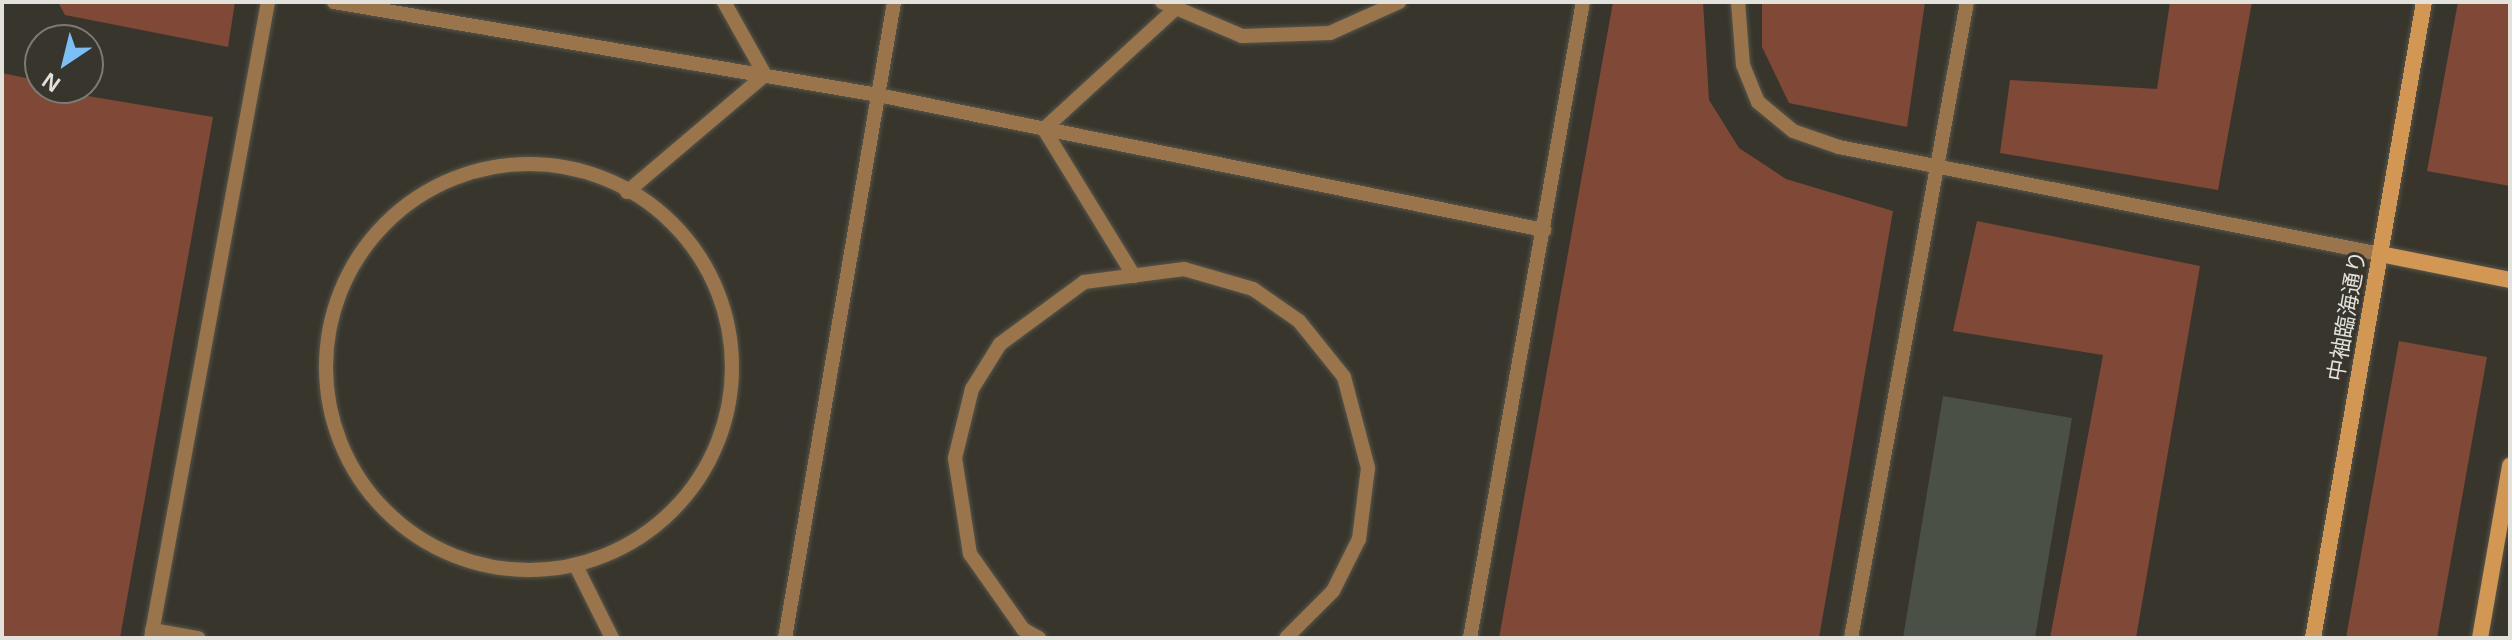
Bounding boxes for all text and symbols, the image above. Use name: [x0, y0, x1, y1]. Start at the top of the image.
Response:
north arrow: [24, 24, 104, 104]
text: N: [37, 68, 65, 97]
street label: 中袖臨海通り: [2323, 249, 2371, 383]

